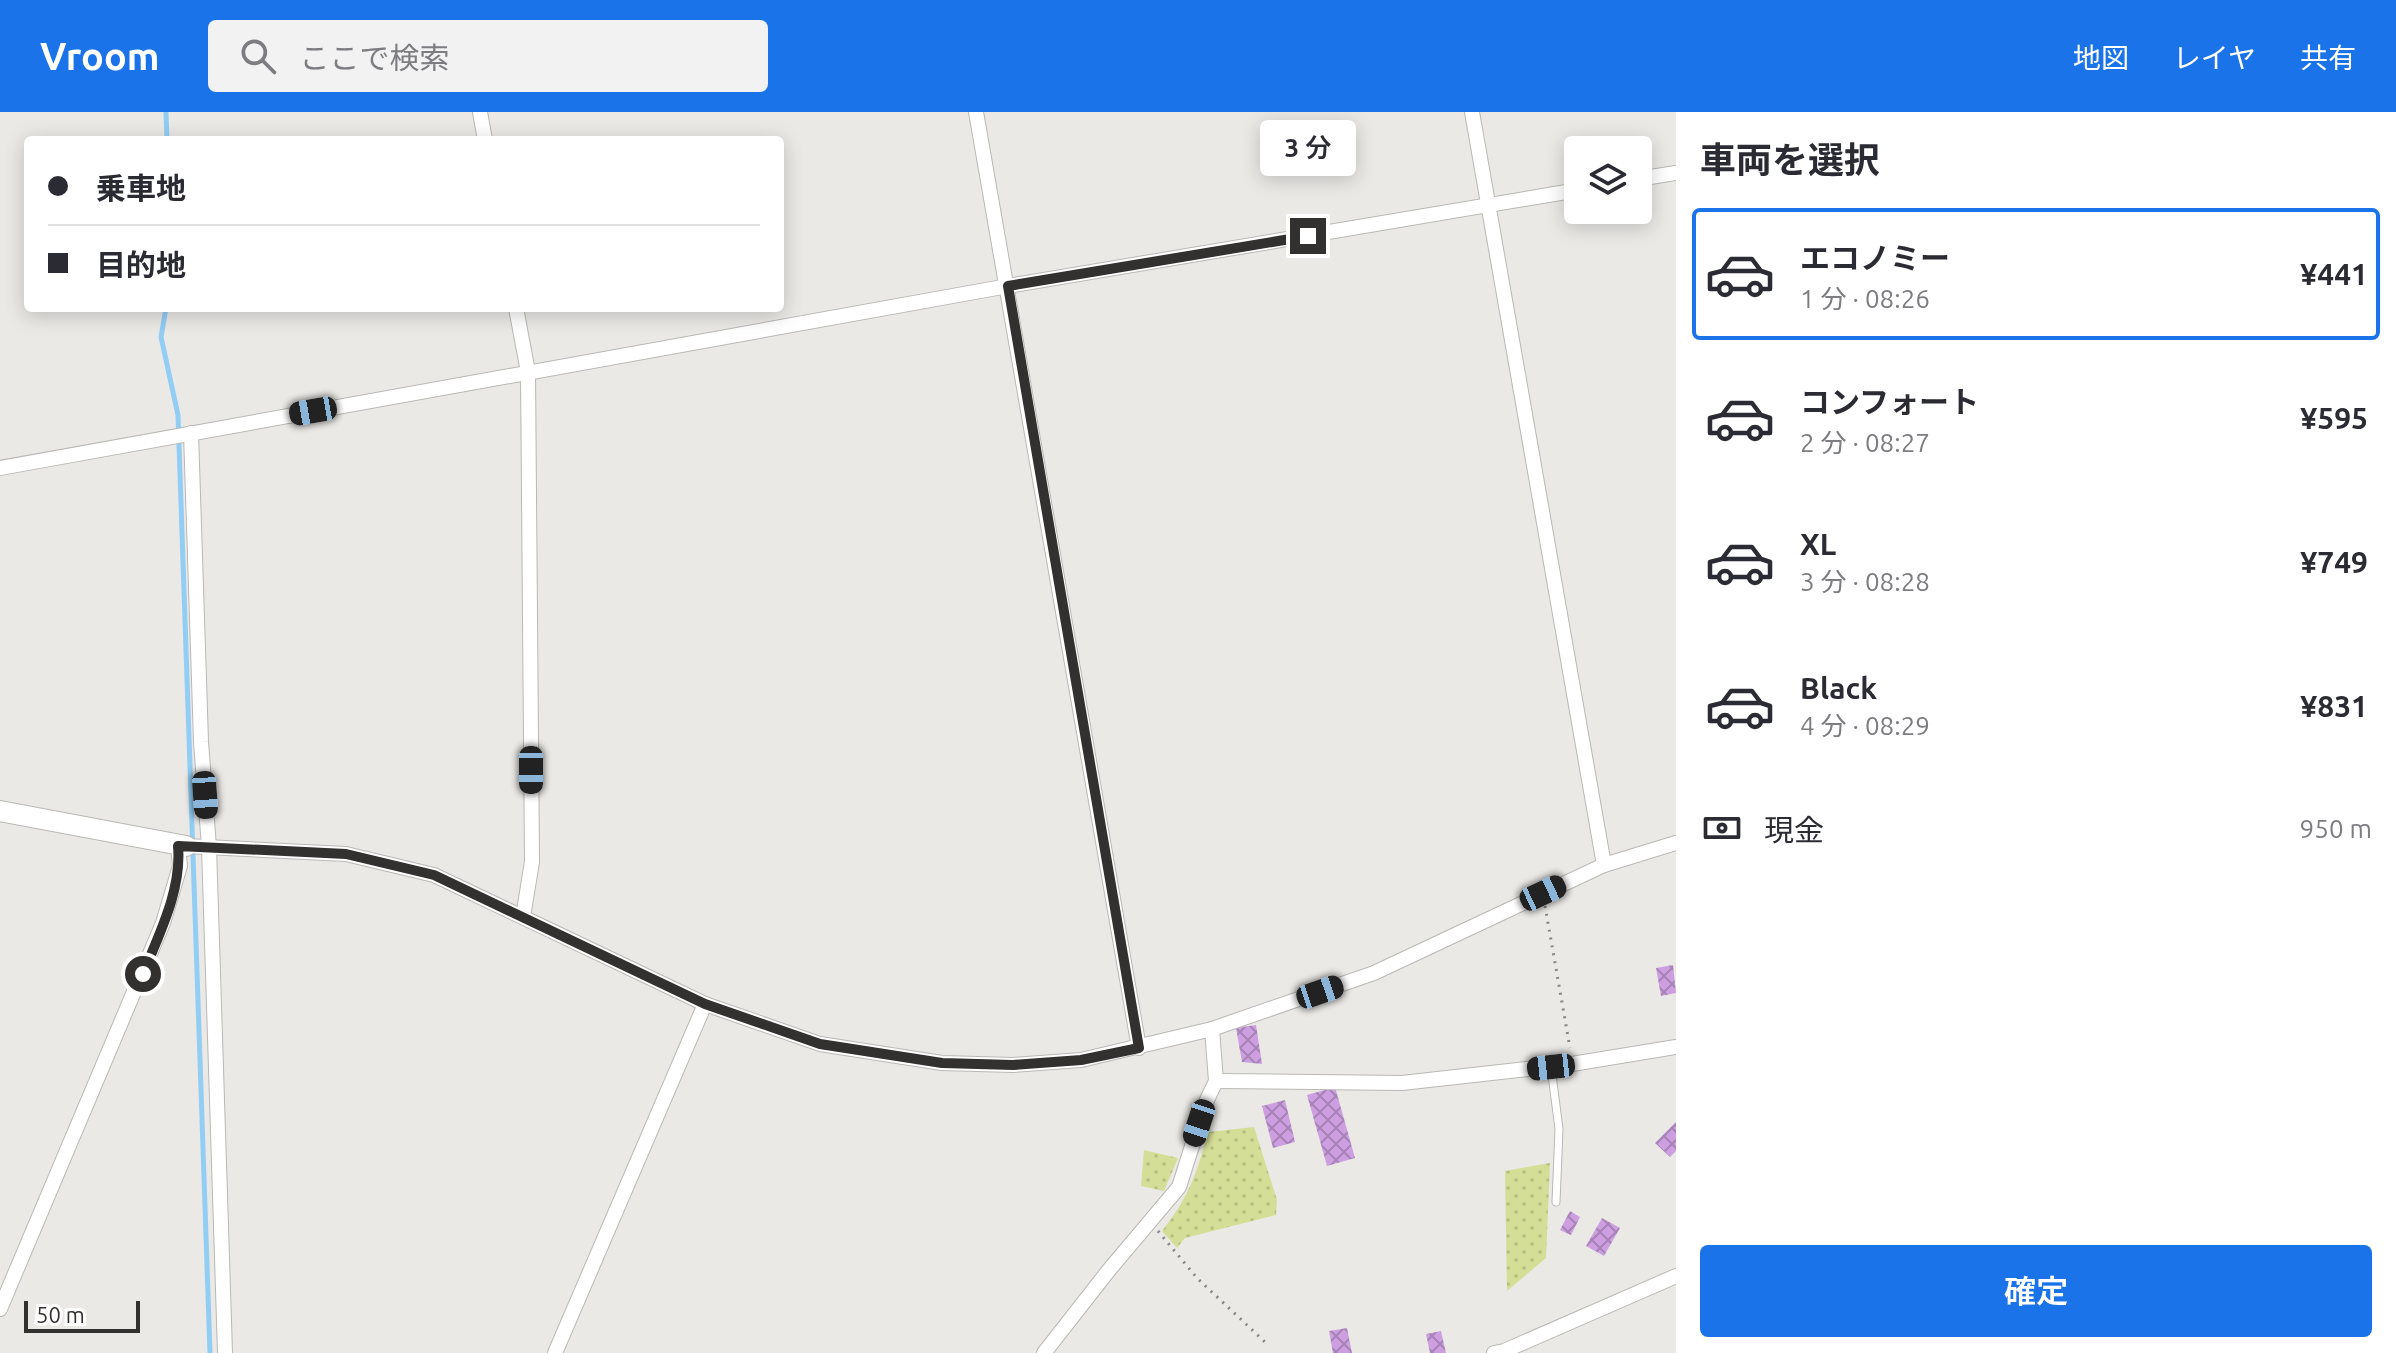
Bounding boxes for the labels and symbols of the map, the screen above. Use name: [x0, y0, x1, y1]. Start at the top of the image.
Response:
callout: 3 分: [1260, 120, 1356, 176]
route end: [1290, 218, 1326, 254]
car: [287, 395, 339, 427]
car: [519, 746, 543, 794]
car: [191, 770, 219, 820]
car: [1516, 872, 1570, 914]
route start: [125, 956, 161, 992]
car: [1293, 973, 1347, 1011]
car: [1526, 1053, 1576, 1081]
car: [1180, 1096, 1218, 1150]
scale bar: [24, 1297, 140, 1333]

